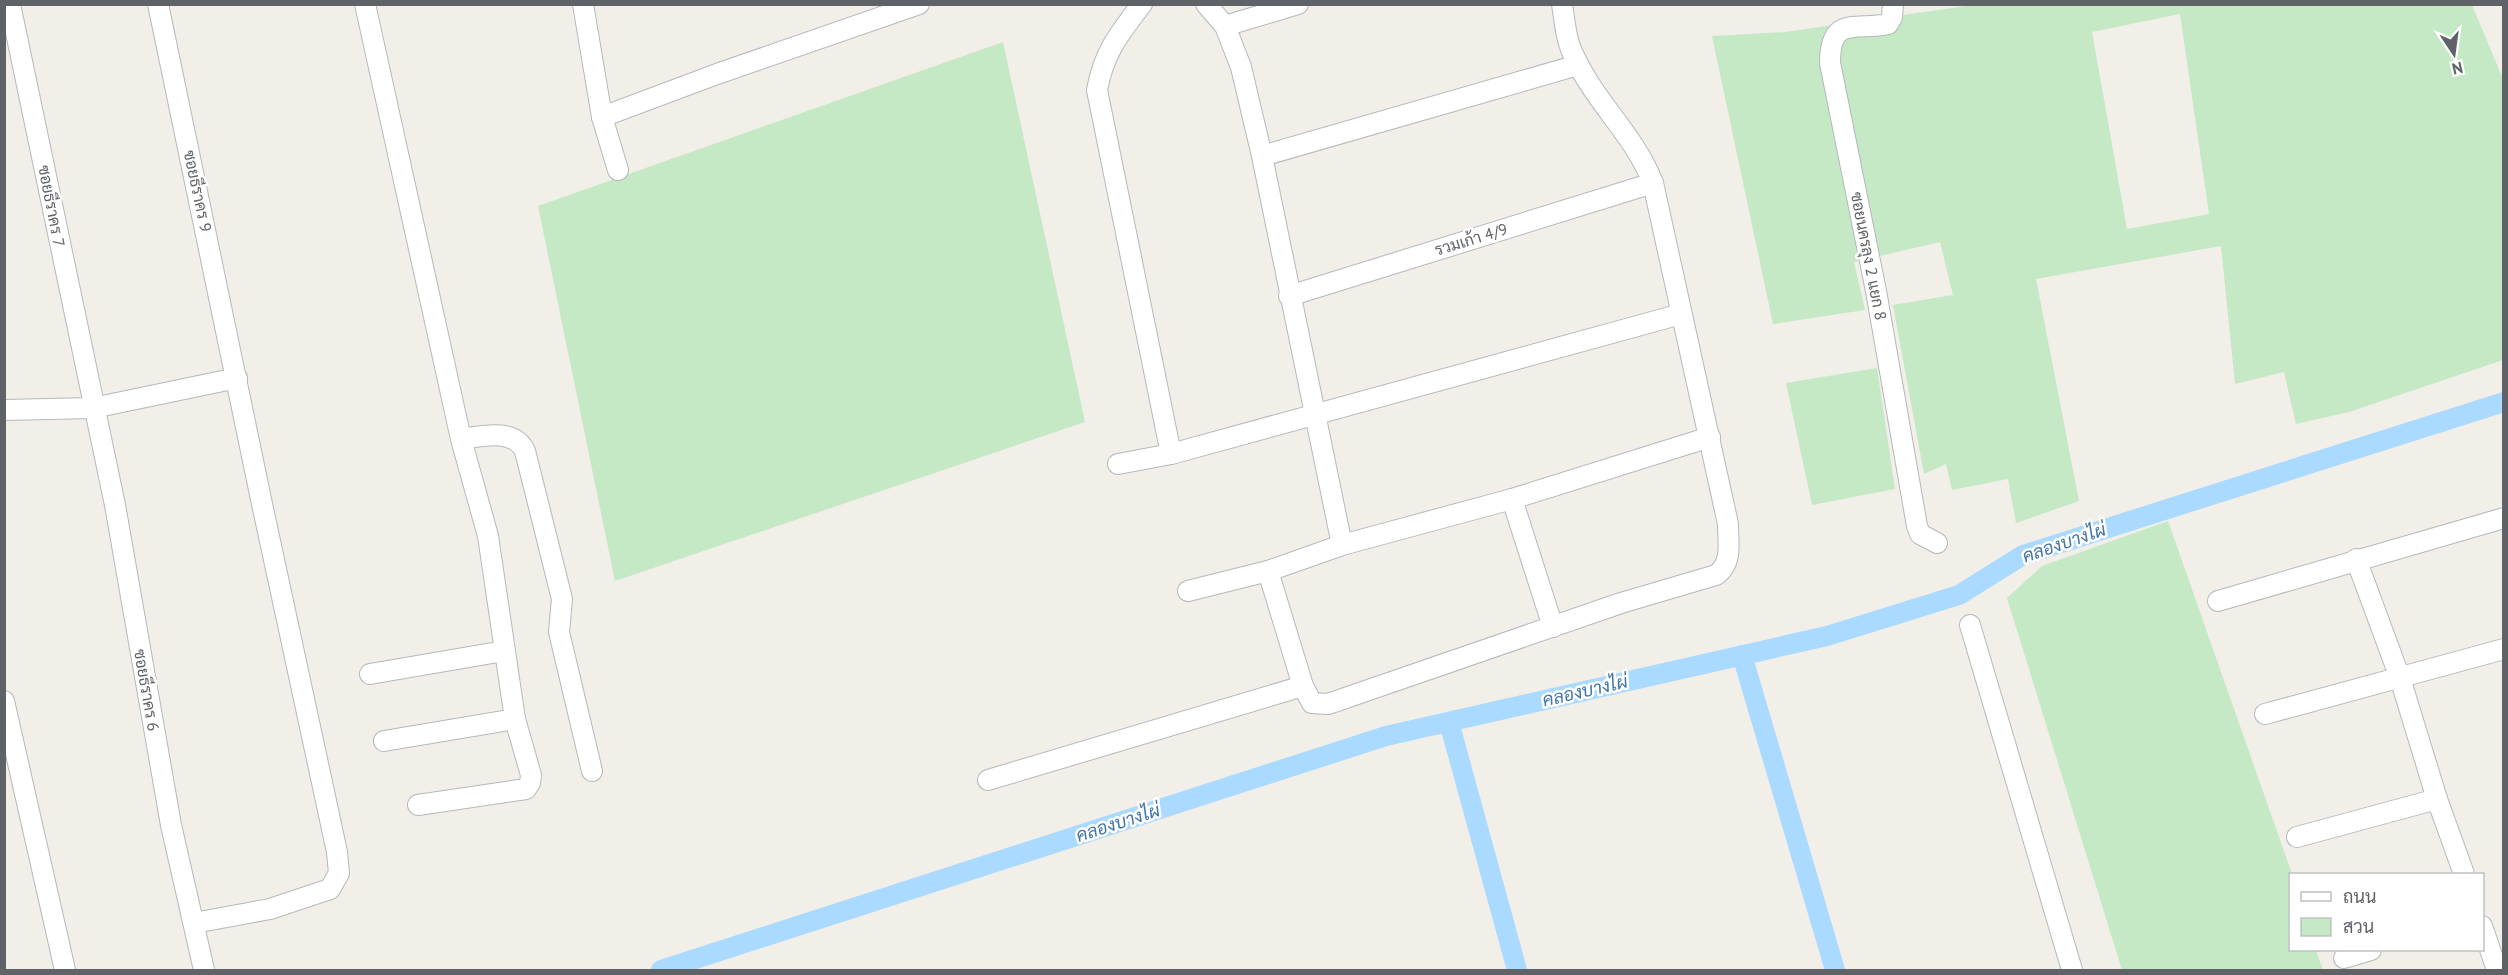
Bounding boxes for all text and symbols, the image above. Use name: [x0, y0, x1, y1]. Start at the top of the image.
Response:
north arrow: [2424, 24, 2484, 84]
text: N: [2450, 58, 2465, 80]
street label: ซอยธีราคร 9: [180, 148, 217, 234]
street label: ซอยธีราคร 7: [34, 163, 71, 249]
street label: ซอยนครลุง 2 แยก 8: [1845, 190, 1891, 322]
street label: รวมเก้า 4/9: [1432, 218, 1510, 260]
water label: คลองบางไผ่: [2019, 516, 2110, 568]
street label: ซอยธีราคร 6: [130, 647, 165, 733]
water label: คลองบางไผ่: [1540, 668, 1631, 711]
water label: คลองบางไผ่: [1073, 797, 1164, 847]
legend: [2289, 873, 2484, 951]
text: ถนน: [2343, 885, 2376, 908]
text: สวน: [2343, 915, 2374, 938]

